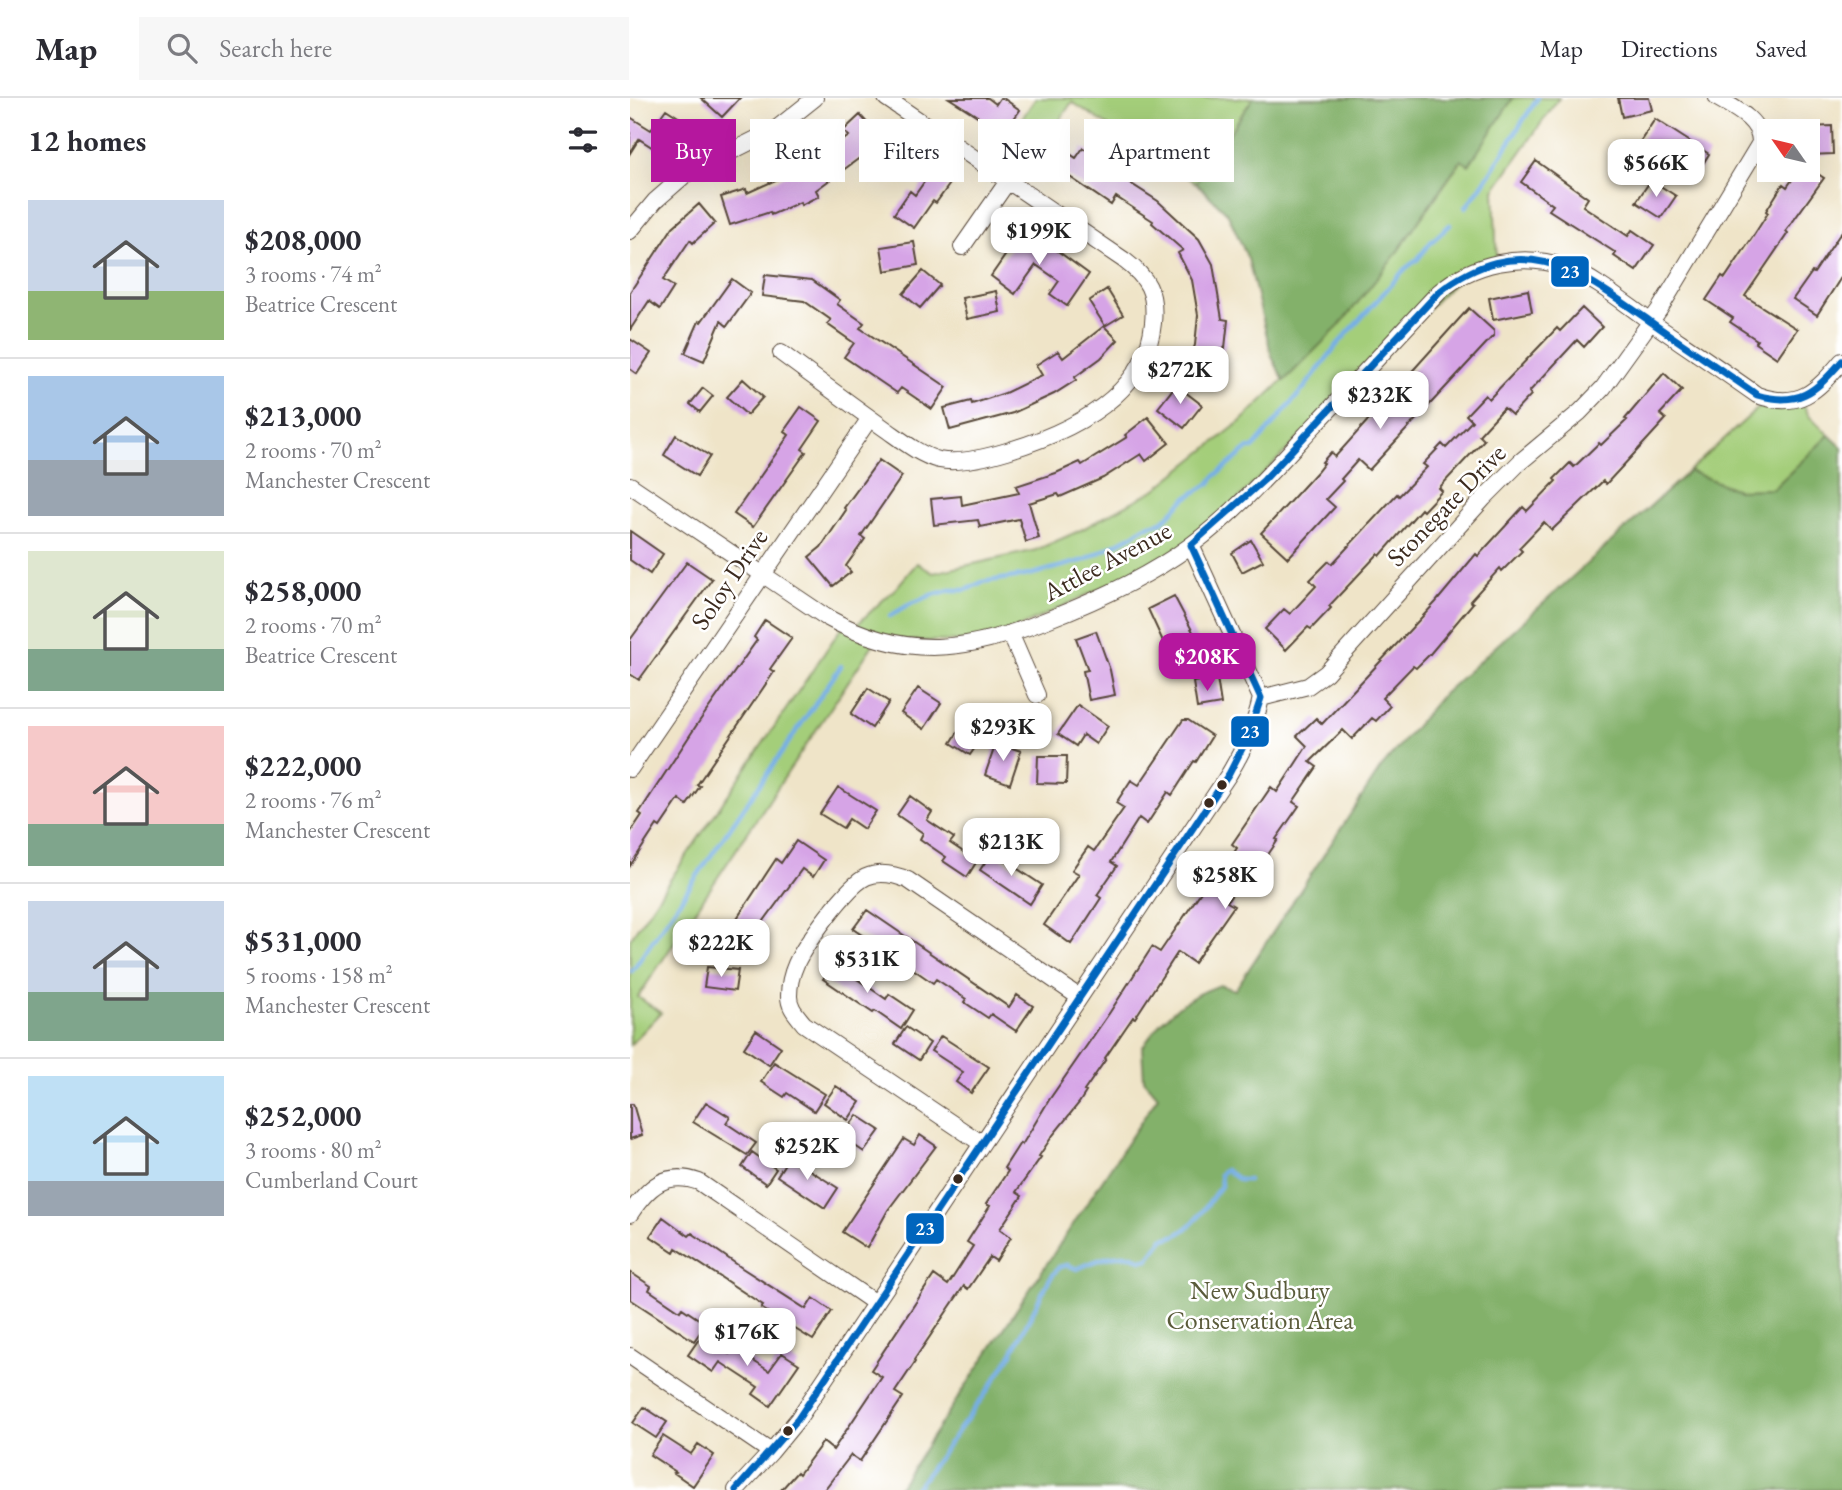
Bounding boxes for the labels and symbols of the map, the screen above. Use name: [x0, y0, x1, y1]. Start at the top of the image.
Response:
north arrow: [1757, 119, 1820, 182]
pin: $566K: [1607, 140, 1705, 199]
pin: $199K: [990, 208, 1088, 267]
line badge: 23: [1550, 255, 1590, 288]
text: 23: [1560, 259, 1580, 284]
pin: $272K: [1131, 346, 1229, 406]
pin: $232K: [1331, 372, 1429, 431]
street label: Stonegate Drive: [1379, 436, 1513, 574]
street label: Attlee Avenue: [1036, 513, 1177, 609]
street label: Soloy Drive: [683, 522, 775, 636]
pin: $208K: [1158, 634, 1256, 693]
pin: $293K: [954, 704, 1052, 763]
line badge: 23: [1230, 715, 1270, 748]
text: 23: [1240, 719, 1260, 744]
unlabelled marker: [1215, 778, 1229, 792]
unlabelled marker: [1202, 796, 1216, 810]
pin: $213K: [962, 818, 1060, 878]
pin: $258K: [1176, 852, 1274, 911]
pin: $222K: [672, 920, 770, 979]
pin: $531K: [818, 936, 916, 995]
pin: $252K: [758, 1122, 856, 1182]
unlabelled marker: [951, 1172, 965, 1186]
line badge: 23: [905, 1212, 945, 1245]
text: 23: [915, 1216, 935, 1241]
park label: New Sudbury Conservation Area: [1166, 1273, 1354, 1337]
pin: $176K: [698, 1308, 796, 1368]
unlabelled marker: [781, 1424, 795, 1438]

